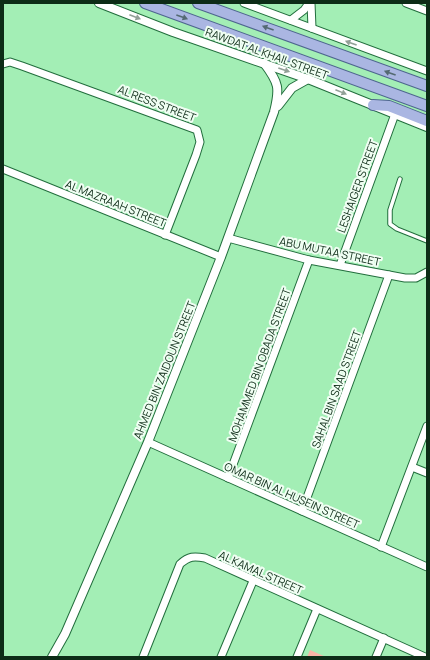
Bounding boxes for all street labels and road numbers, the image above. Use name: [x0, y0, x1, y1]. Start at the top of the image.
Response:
street label: RAWDAT AL KHAIL STREET: [203, 24, 331, 82]
street label: AL RESS STREET: [116, 81, 199, 125]
street label: LESHAIGER STREET: [333, 137, 381, 235]
street label: AL MAZRAAH STREET: [63, 176, 169, 230]
street label: ABU MUTAA STREET: [278, 233, 382, 269]
street label: MOHAMMED BIN OBADA STREET: [224, 286, 294, 444]
street label: AHMED BIN ZAIDOUN STREET: [129, 299, 199, 441]
street label: SAHAL BIN SAAD STREET: [308, 327, 365, 450]
street label: OMAR BIN AL HUSEIN STREET: [222, 458, 362, 532]
street label: AL KAMAL STREET: [217, 547, 306, 597]

